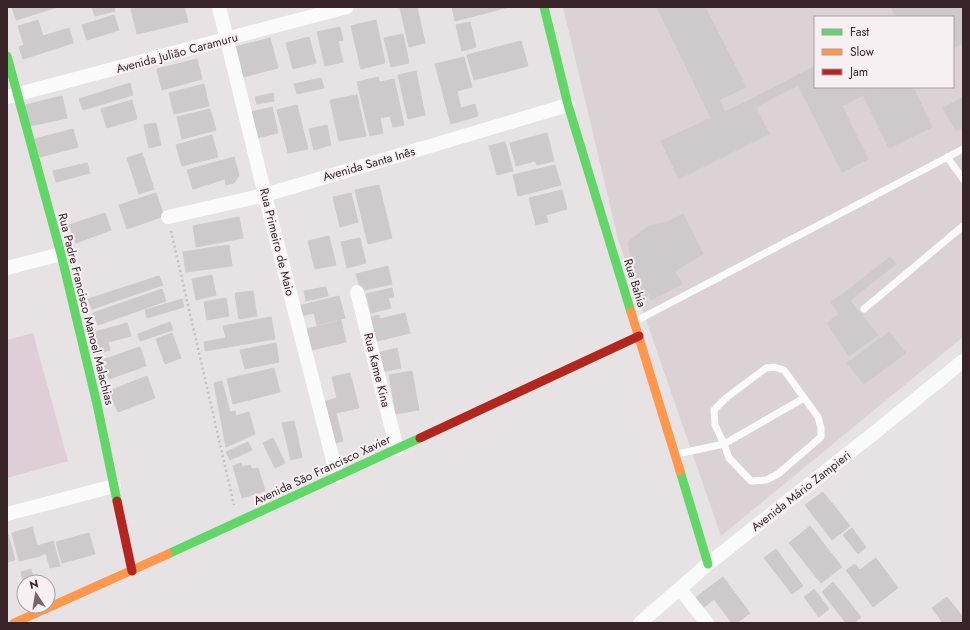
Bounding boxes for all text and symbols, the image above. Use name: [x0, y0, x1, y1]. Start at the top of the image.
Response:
legend: [814, 16, 954, 88]
text: Fast: [850, 23, 869, 41]
street label: Avenida Julião Caramuru: [114, 28, 240, 78]
text: Slow: [850, 43, 875, 61]
text: Jam: [848, 63, 868, 81]
street label: Avenida Santa Inês: [321, 142, 417, 186]
street label: Rua Primeiro de Maio: [255, 186, 299, 298]
street label: Rua Padre Francisco Manoel Malachias: [53, 211, 119, 407]
street label: Rua Bahia: [619, 256, 651, 310]
street label: Rua Kame Kina: [359, 331, 395, 409]
street label: Avenida São Francisco Xavier: [250, 430, 394, 510]
street label: Avenida Mário Zampieri: [747, 446, 855, 536]
north arrow: [16, 574, 56, 614]
text: N: [28, 575, 40, 593]

